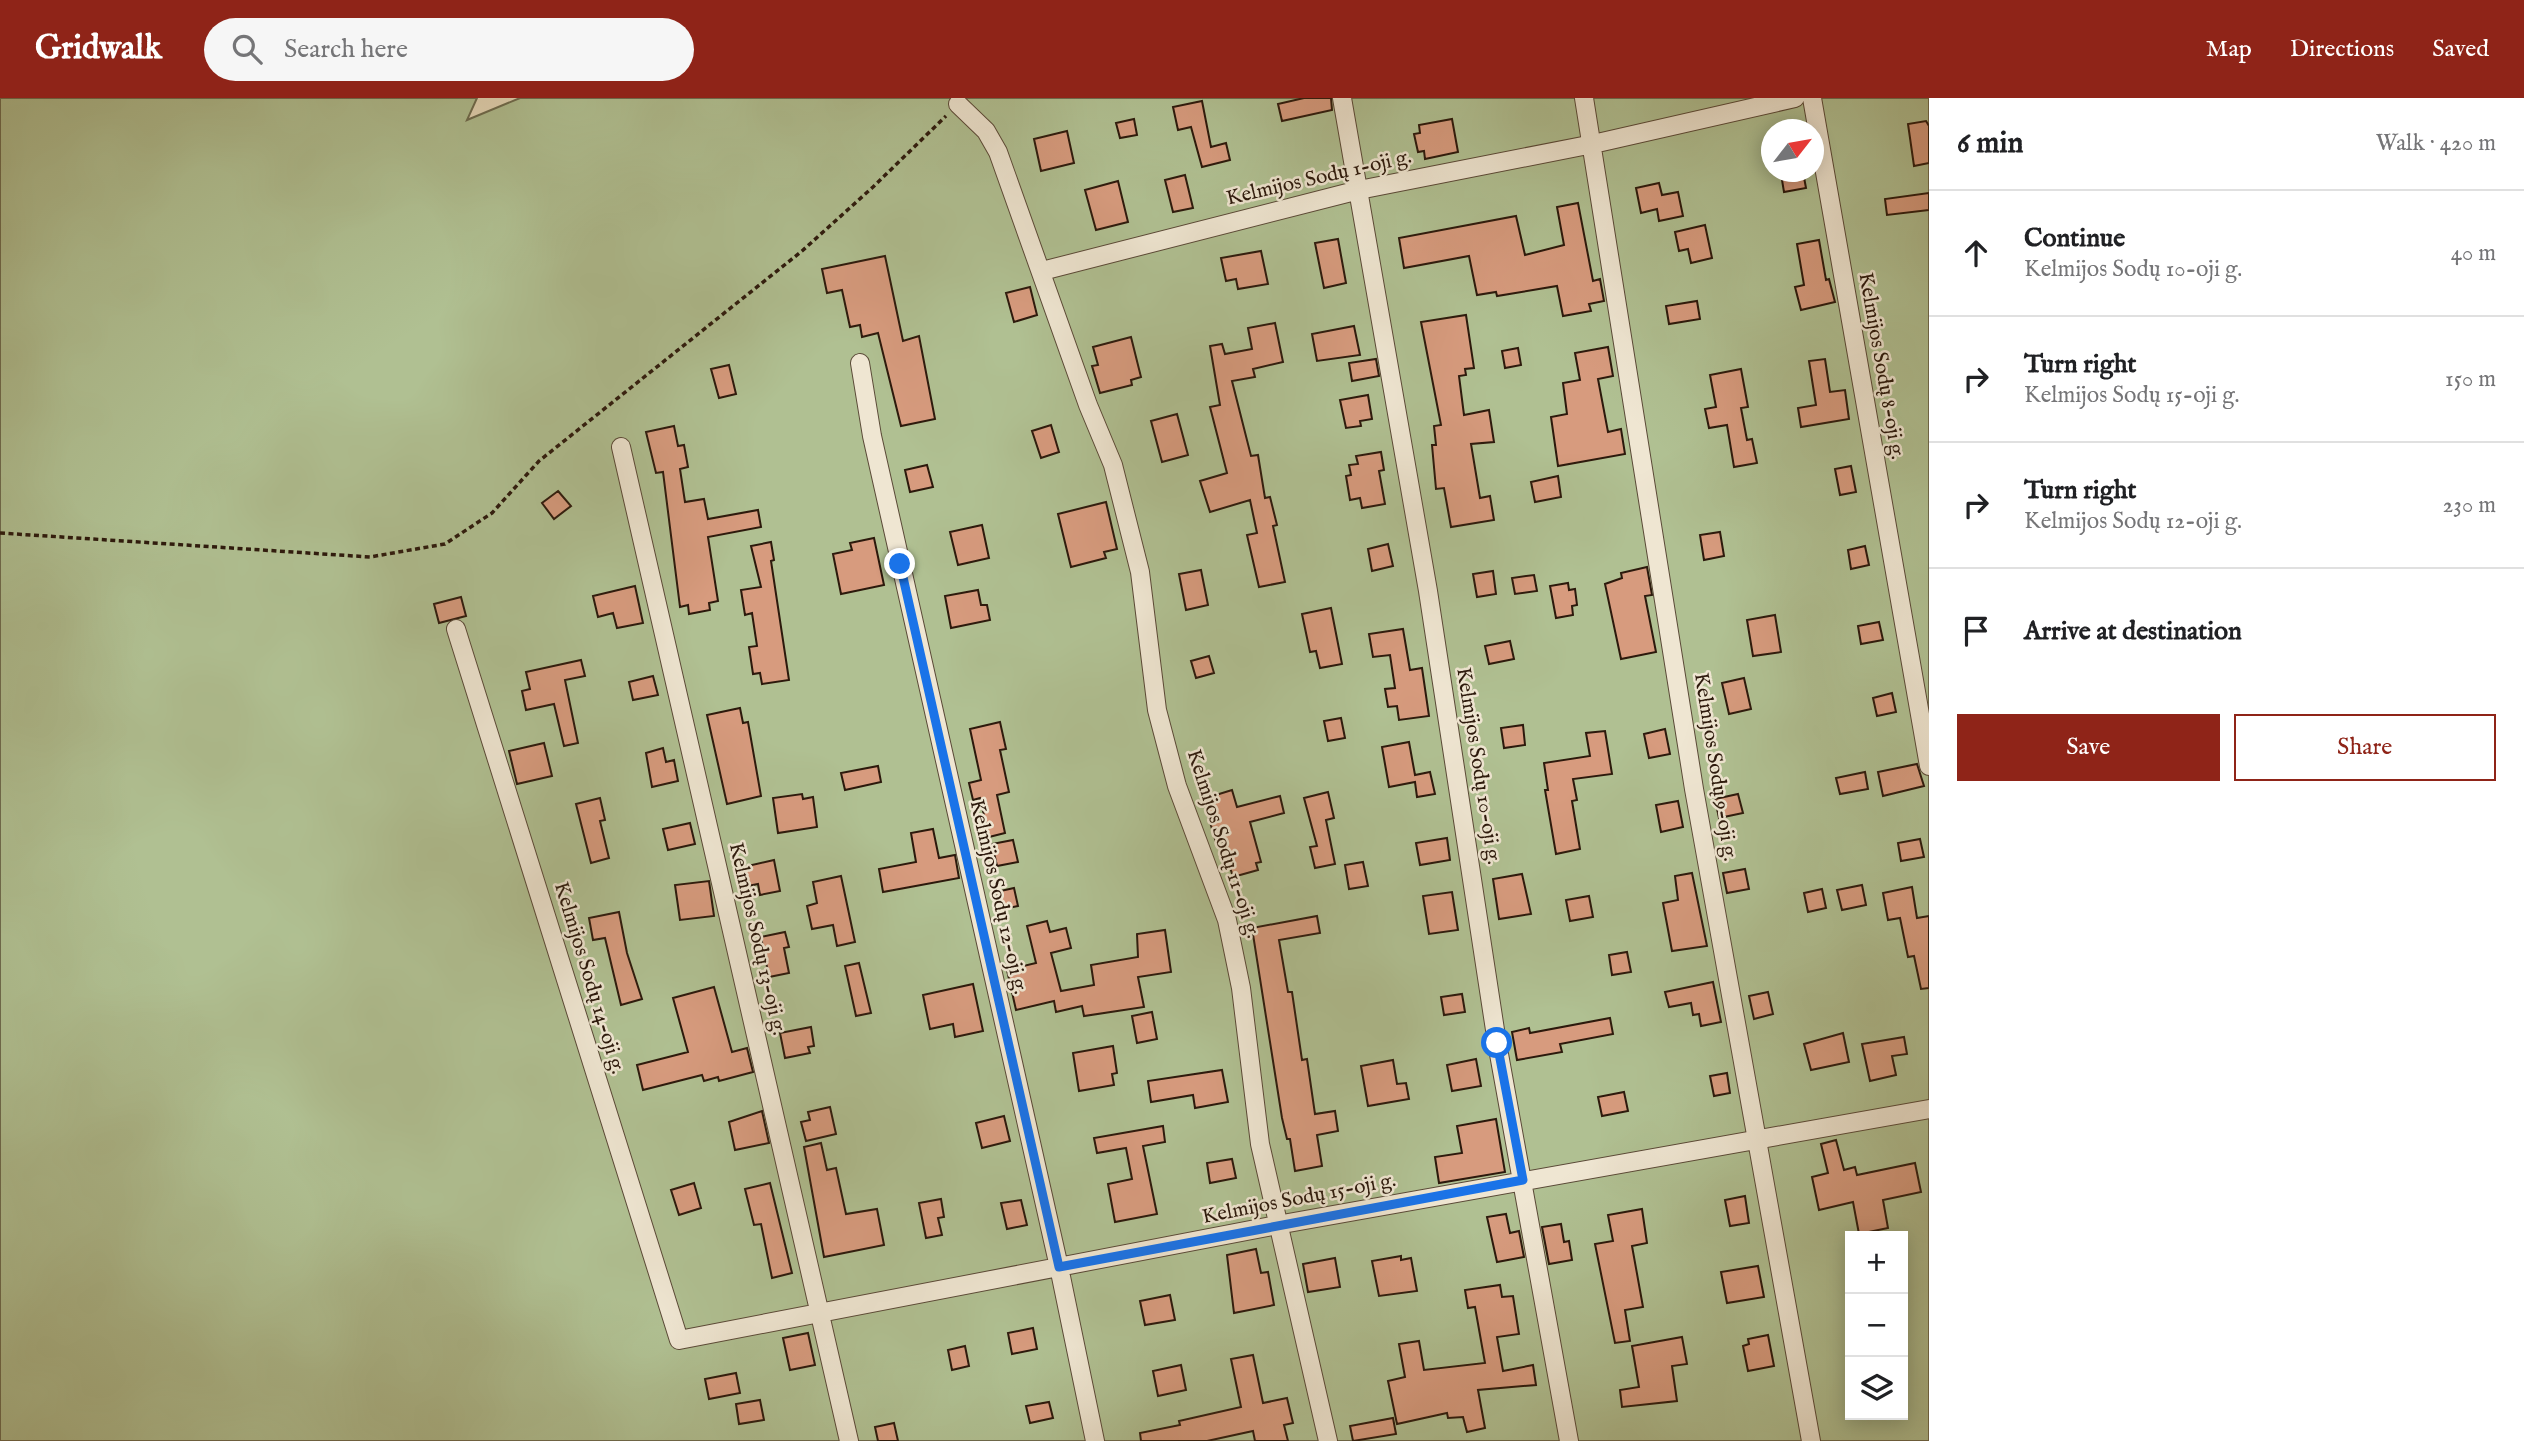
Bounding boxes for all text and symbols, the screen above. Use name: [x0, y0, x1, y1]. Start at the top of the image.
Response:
search box: [204, 18, 694, 81]
text: Gridwalk: [35, 28, 162, 70]
icon: search: [228, 30, 266, 68]
text: Search here: [284, 33, 408, 66]
text: Map: [2206, 34, 2252, 65]
text: Directions: [2290, 34, 2394, 65]
text: Saved: [2432, 34, 2489, 65]
north arrow: [1761, 119, 1824, 182]
text: 6 min: [1957, 125, 2023, 163]
text: Walk · 420 m: [2376, 129, 2496, 158]
street label: Kelmijos Sodų 1-oji g.: [1224, 144, 1414, 212]
text: Continue: [2024, 222, 2125, 255]
icon: ahead: [1957, 234, 1995, 272]
text: 40 m: [2451, 239, 2496, 268]
text: Kelmijos Sodų 10-oji g.: [2024, 255, 2242, 284]
street label: Kelmijos Sodų 8-oji g.: [1851, 270, 1911, 462]
text: Turn right: [2024, 348, 2137, 381]
icon: right: [1957, 360, 1995, 398]
text: 150 m: [2445, 365, 2496, 394]
text: Kelmijos Sodų 15-oji g.: [2024, 381, 2239, 410]
text: Turn right: [2024, 474, 2137, 507]
icon: right: [1957, 486, 1995, 524]
text: 230 m: [2443, 491, 2496, 520]
text: Kelmijos Sodų 12-oji g.: [2024, 507, 2242, 536]
route end: [884, 548, 915, 579]
icon: arrive: [1957, 612, 1995, 650]
text: Arrive at destination: [2024, 615, 2242, 648]
street label: Kelmijos Sodų 10-oji g.: [1449, 665, 1507, 867]
street label: Kelmijos Sodų 9-oji g.: [1687, 671, 1743, 863]
button: Save: [1957, 714, 2220, 781]
button: Share: [2234, 714, 2496, 781]
street label: Kelmijos Sodų 11-oji g.: [1180, 746, 1266, 942]
street label: Kelmijos Sodų 12-oji g.: [962, 797, 1034, 997]
street label: Kelmijos Sodų 13-oji g.: [722, 840, 792, 1038]
street label: Kelmijos Sodų 14-oji g.: [547, 879, 631, 1077]
route start: [1481, 1027, 1512, 1058]
street label: Kelmijos Sodų 15-oji g.: [1200, 1167, 1398, 1231]
map controls: [1845, 1231, 1908, 1420]
button: +: [1845, 1231, 1908, 1294]
button: −: [1845, 1294, 1908, 1357]
button: layers: [1845, 1357, 1908, 1420]

